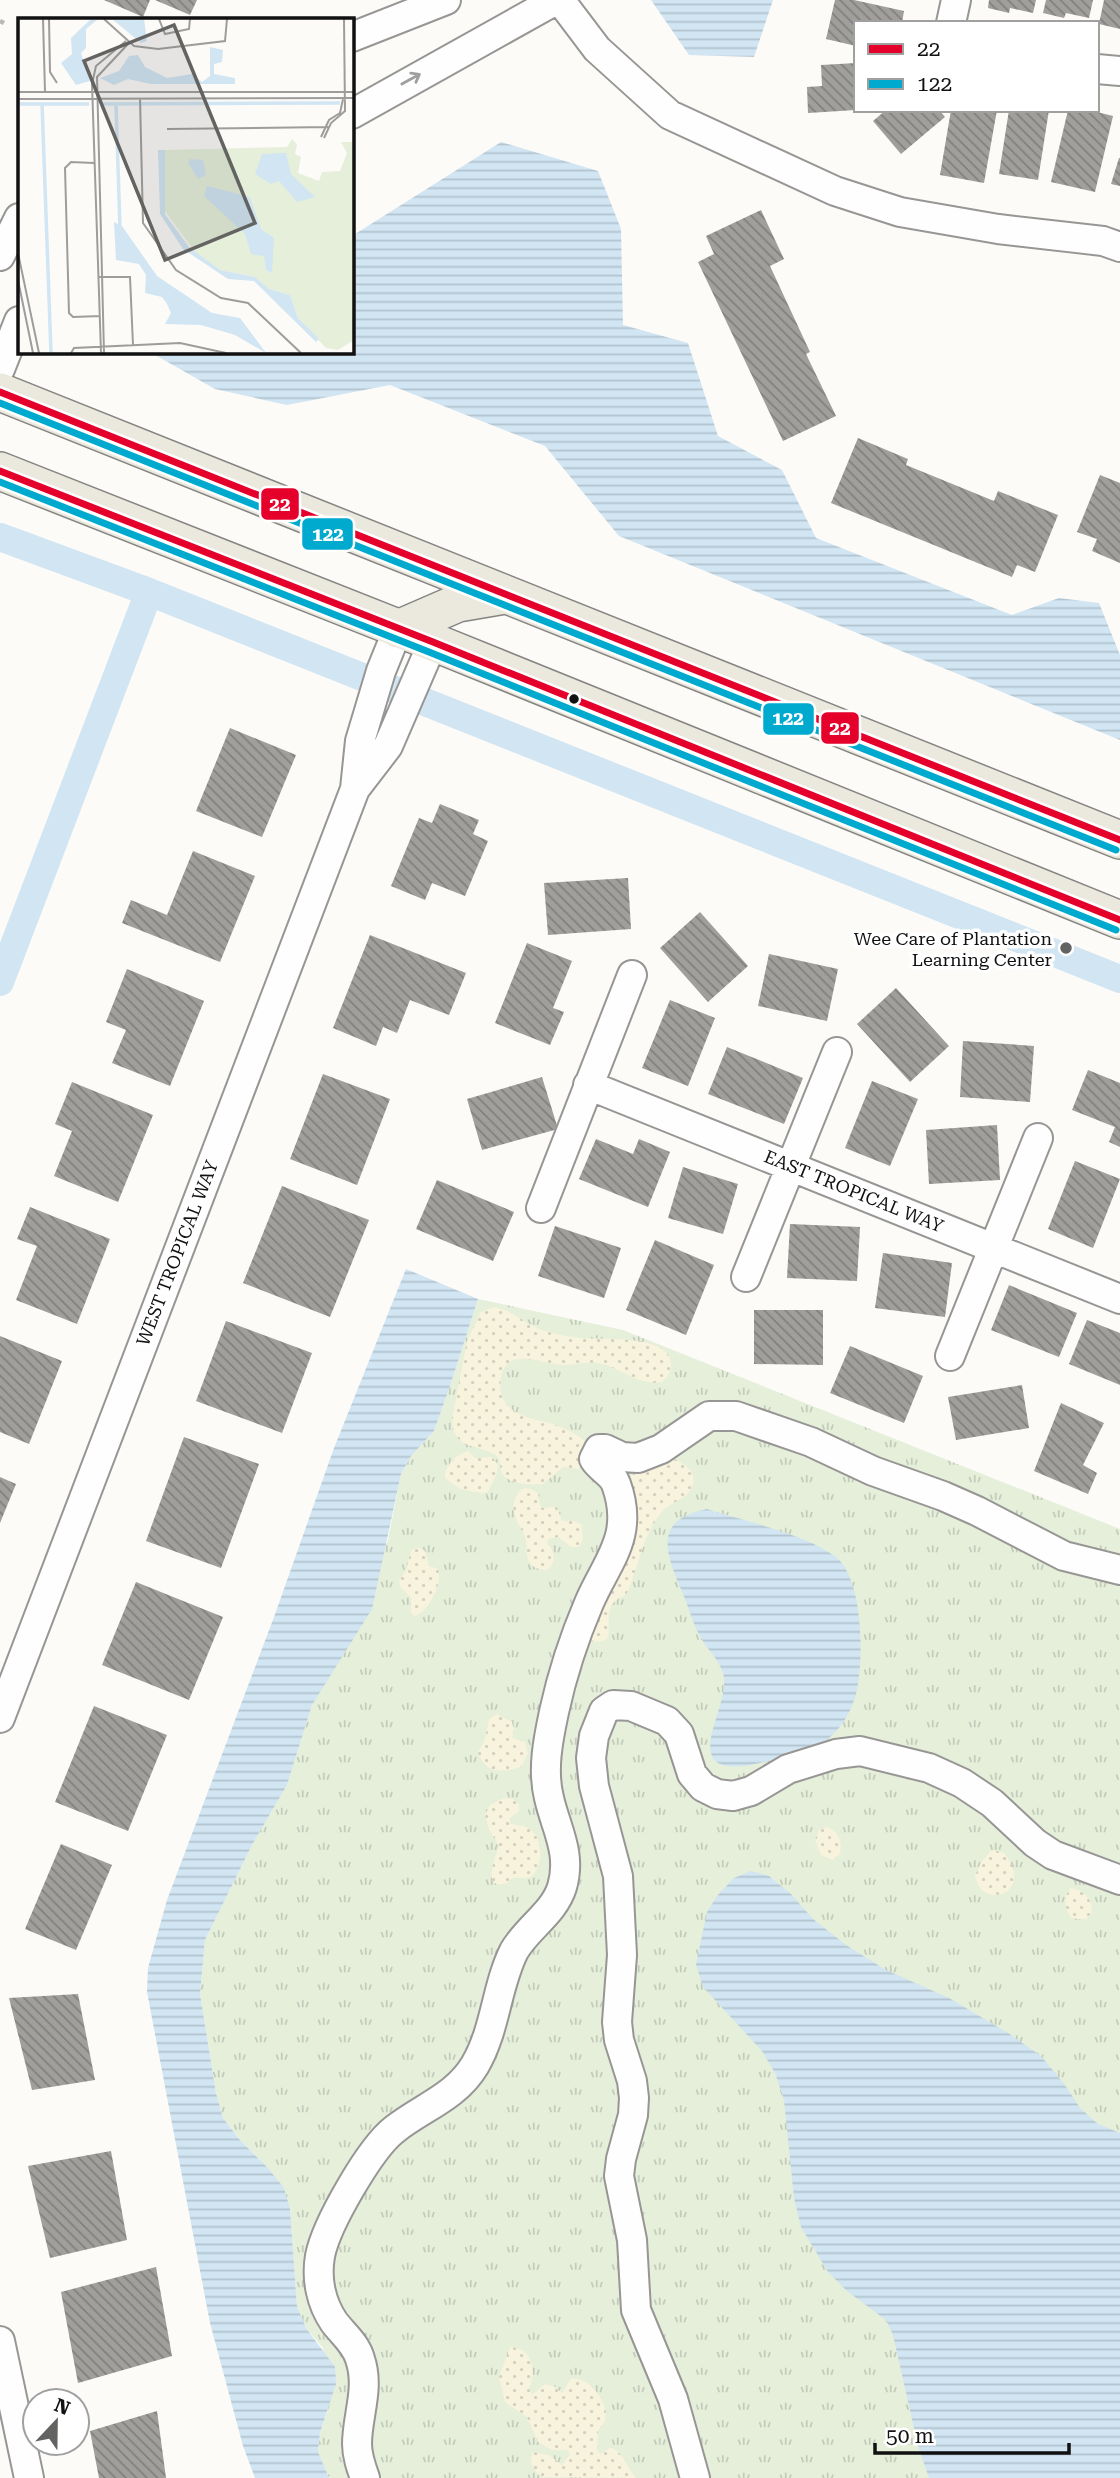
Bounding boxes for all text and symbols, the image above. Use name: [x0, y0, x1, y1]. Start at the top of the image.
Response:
inset map: [18, 18, 354, 354]
legend: [854, 21, 1099, 112]
text: 22: [917, 37, 941, 61]
one-way arrow: [400, 72, 420, 86]
text: 122: [917, 72, 952, 96]
line badge: 22: [260, 487, 300, 521]
text: 22: [269, 493, 291, 516]
line badge: 122: [301, 517, 354, 551]
text: 122: [312, 523, 344, 546]
unlabelled marker: [567, 692, 581, 706]
line badge: 122: [762, 702, 815, 736]
text: 122: [772, 707, 804, 730]
line badge: 22: [820, 711, 860, 745]
text: 22: [829, 717, 851, 740]
place label: Wee Care of Plantation Learning Center: [854, 928, 1052, 970]
marker: Wee Care of Plantation Learning Center: [1058, 940, 1074, 956]
street label: EAST TROPICAL WAY: [761, 1145, 947, 1237]
street label: WEST TROPICAL WAY: [132, 1157, 222, 1349]
north arrow: [21, 2387, 91, 2457]
text: N: [51, 2393, 74, 2420]
scale bar: [875, 2412, 1069, 2456]
text: 50 m: [886, 2424, 934, 2448]

